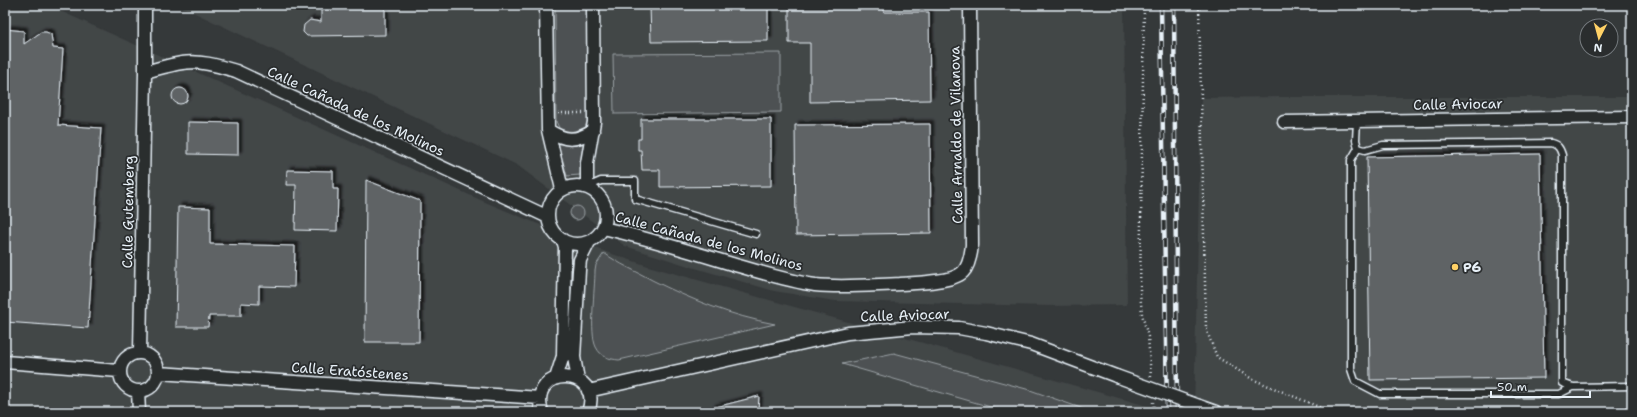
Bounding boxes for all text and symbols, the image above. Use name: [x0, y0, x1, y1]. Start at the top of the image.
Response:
north arrow: [1579, 18, 1619, 58]
text: N: [1593, 40, 1603, 55]
street label: Calle Arnaldo de Vilanova: [945, 46, 967, 224]
street label: Calle Cañada de los Molinos: [265, 62, 448, 160]
street label: Calle Aviocar: [1413, 94, 1503, 114]
street label: Calle Gutemberg: [118, 156, 138, 268]
street label: Calle Cañada de los Molinos: [613, 207, 805, 275]
place label: P6: [1463, 258, 1482, 276]
marker: P6: [1450, 262, 1460, 272]
street label: Calle Aviocar: [860, 304, 950, 326]
street label: Calle Eratóstenes: [291, 358, 409, 384]
scale bar: [1491, 373, 1590, 399]
text: 50 m: [1497, 379, 1527, 395]

